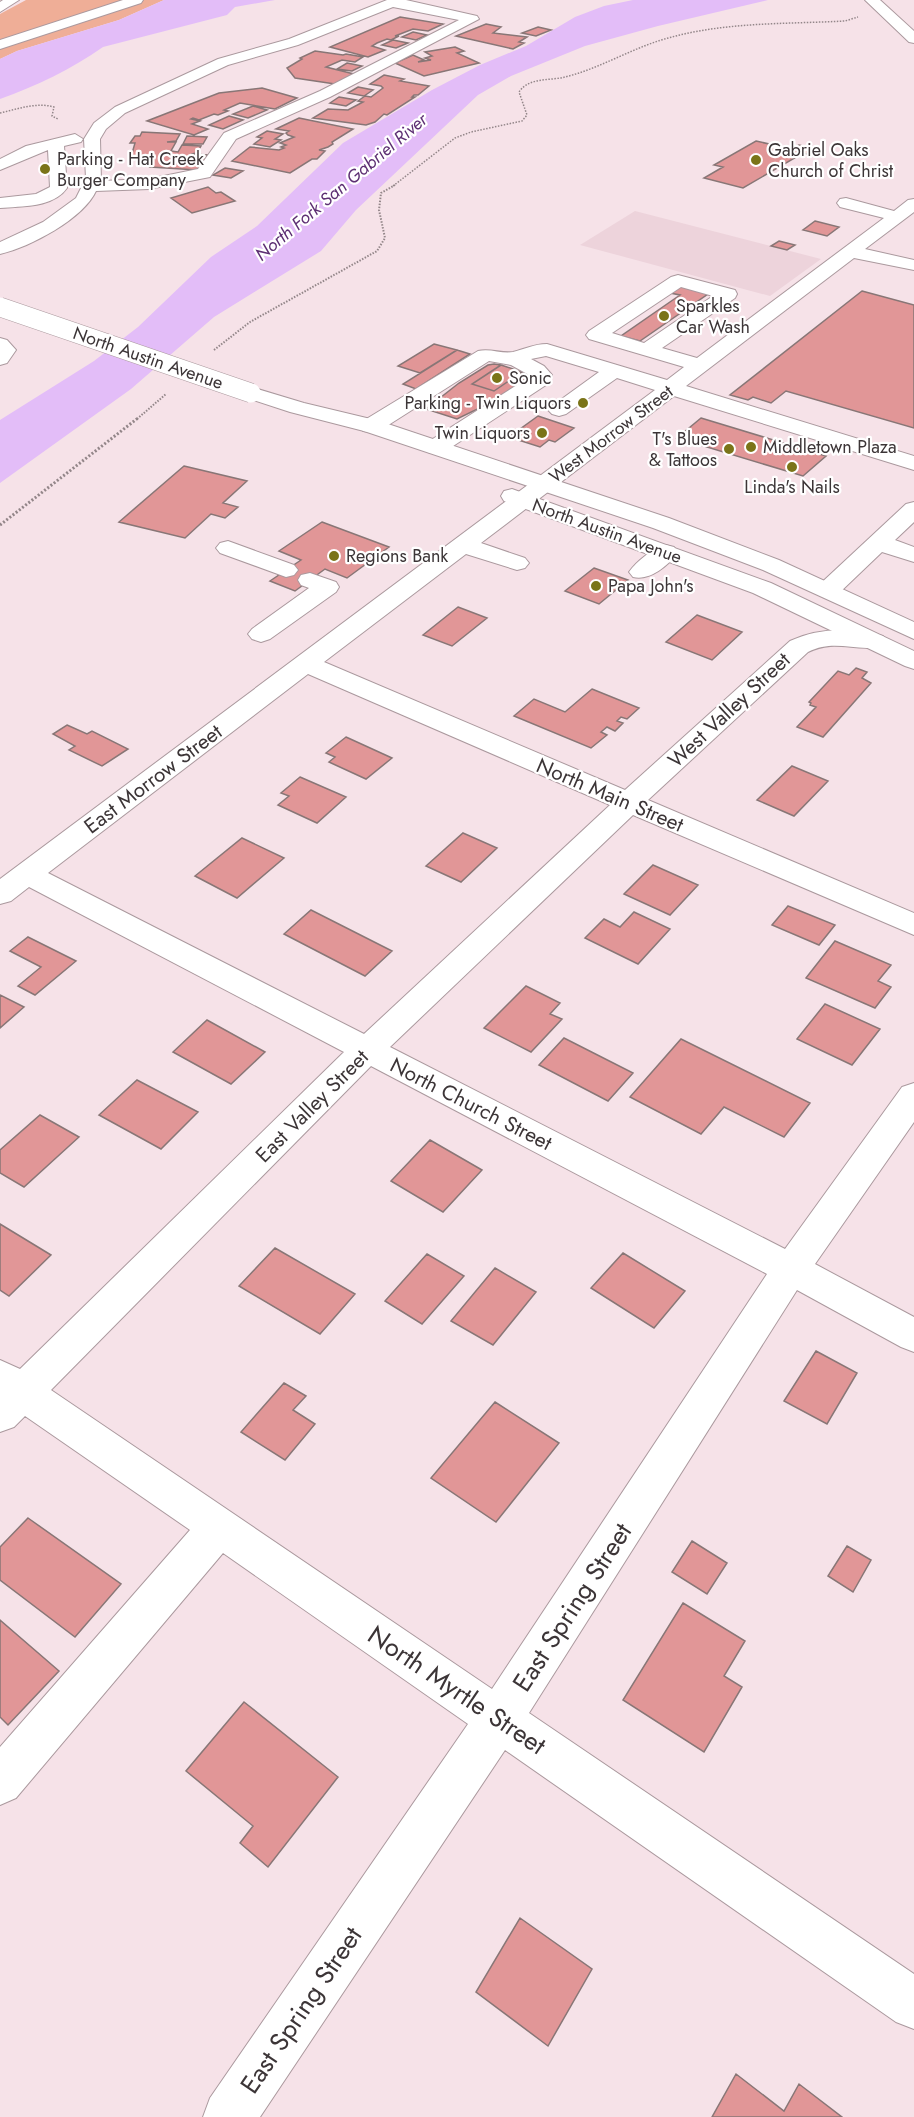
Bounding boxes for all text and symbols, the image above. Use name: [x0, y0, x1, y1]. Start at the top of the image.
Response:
water label: North Fork San Gabriel River: [249, 106, 434, 267]
place label: Gabriel Oaks Church of Christ: [768, 137, 894, 184]
place label: Parking - Hat Creek Burger Company: [57, 146, 204, 193]
marker: Gabriel Oaks Church of Christ: [749, 153, 763, 167]
marker: Parking - Hat Creek Burger Company: [38, 162, 52, 176]
place label: Sparkles Car Wash: [676, 293, 750, 340]
marker: Sparkles Car Wash: [657, 309, 671, 323]
street label: North Austin Avenue: [69, 320, 227, 396]
place label: Sonic: [509, 365, 551, 391]
marker: Sonic: [490, 371, 504, 385]
street label: West Morrow Street: [544, 378, 679, 489]
place label: Parking - Twin Liquors: [405, 390, 571, 416]
marker: Parking - Twin Liquors: [576, 396, 590, 410]
place label: Twin Liquors: [435, 420, 530, 446]
marker: Twin Liquors: [535, 426, 549, 440]
place label: T's Blues & Tattoos: [649, 426, 717, 473]
place label: Middletown Plaza: [763, 434, 897, 460]
marker: Middletown Plaza: [744, 440, 758, 454]
marker: T's Blues & Tattoos: [722, 442, 736, 456]
marker: Linda's Nails: [785, 460, 799, 474]
place label: Linda's Nails: [744, 474, 840, 500]
street label: North Austin Avenue: [529, 492, 685, 570]
place label: Regions Bank: [346, 543, 448, 569]
marker: Regions Bank: [327, 549, 341, 563]
place label: Papa John's: [608, 573, 693, 599]
marker: Papa John's: [589, 579, 603, 593]
street label: West Valley Street: [661, 645, 797, 775]
street label: East Morrow Street: [78, 717, 228, 841]
street label: North Main Street: [532, 750, 688, 840]
street label: East Valley Street: [249, 1043, 375, 1169]
street label: North Church Street: [385, 1050, 557, 1158]
street label: East Spring Street: [503, 1515, 641, 1699]
street label: North Myrtle Street: [360, 1616, 554, 1764]
street label: East Spring Street: [231, 1918, 372, 2101]

